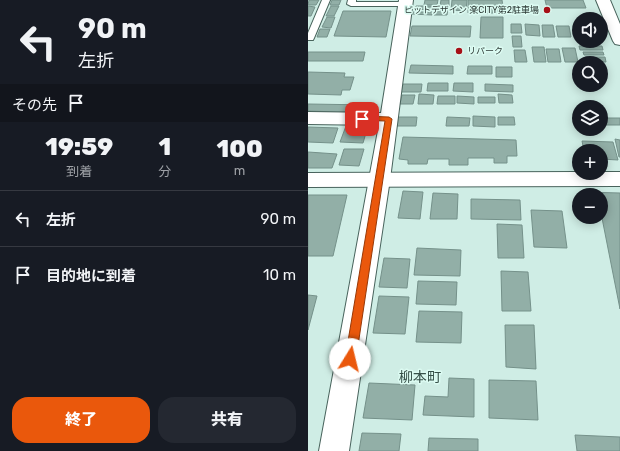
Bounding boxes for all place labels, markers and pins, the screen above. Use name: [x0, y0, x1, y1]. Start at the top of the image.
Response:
place label: ピットデザイン 楽CITY第2駐車場: [404, 5, 539, 15]
marker: ピットデザイン 楽CITY第2駐車場: [542, 5, 552, 15]
marker: リパーク: [454, 46, 464, 56]
place label: リパーク: [467, 46, 503, 56]
pin: [345, 102, 379, 136]

